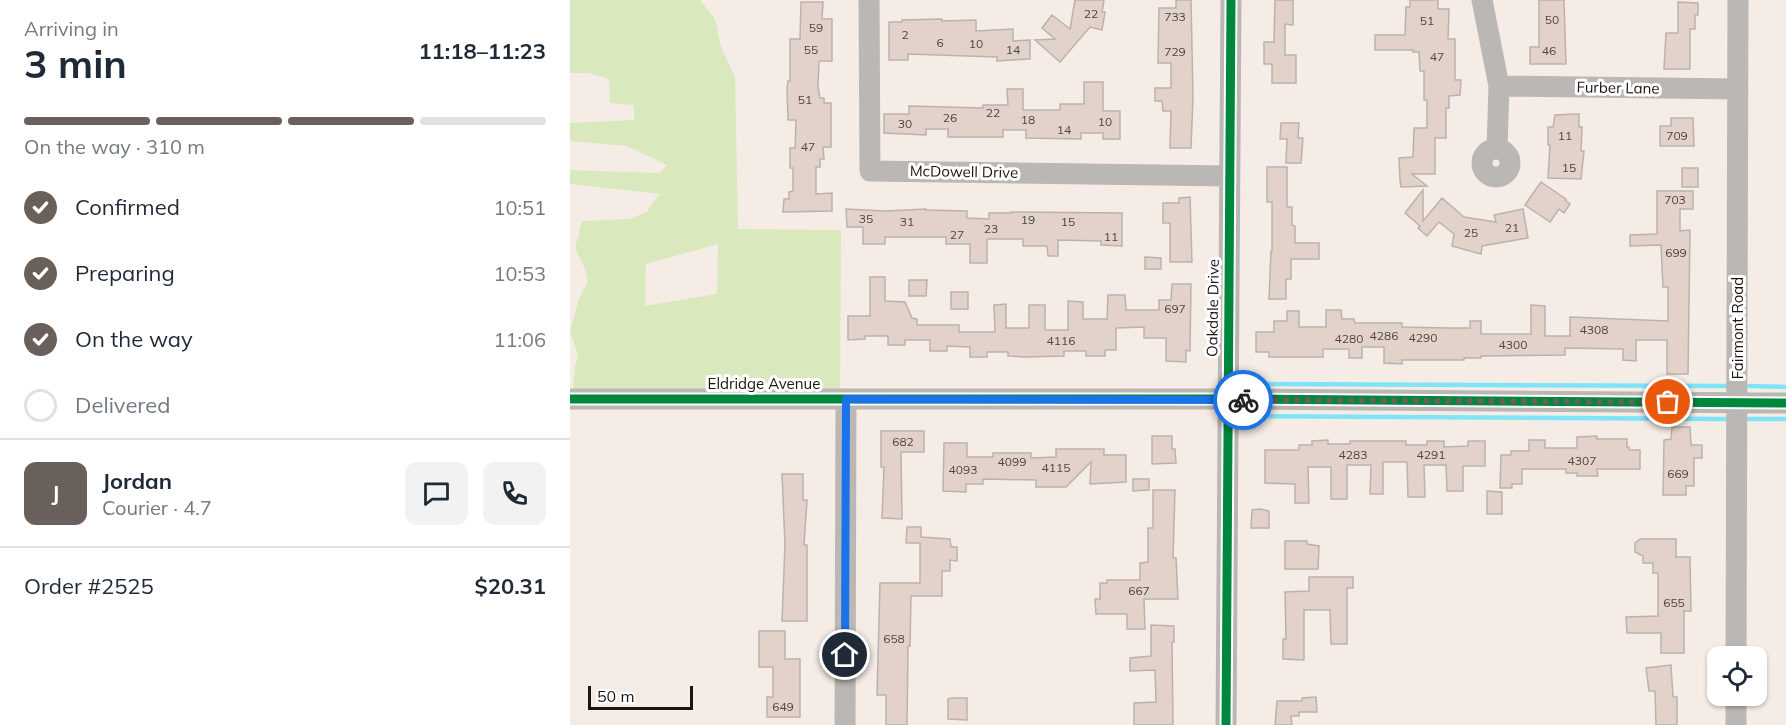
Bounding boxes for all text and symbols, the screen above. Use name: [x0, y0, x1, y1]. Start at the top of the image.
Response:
house number: 22: [1084, 6, 1098, 21]
house number: 733: [1164, 9, 1186, 24]
house number: 50: [1545, 12, 1559, 27]
house number: 51: [1420, 13, 1434, 28]
text: Arriving in: [24, 16, 119, 41]
house number: 59: [809, 20, 823, 35]
house number: 2: [901, 27, 909, 42]
house number: 6: [936, 35, 944, 50]
house number: 10: [969, 36, 983, 51]
text: 11:18–11:23: [418, 37, 546, 65]
text: 3 min: [24, 39, 127, 88]
house number: 55: [804, 42, 818, 57]
house number: 14: [1006, 42, 1020, 57]
house number: 46: [1542, 43, 1556, 58]
house number: 729: [1164, 44, 1186, 59]
house number: 47: [1430, 49, 1444, 64]
street label: Furber Lane: [1576, 77, 1660, 98]
house number: 51: [798, 92, 812, 107]
house number: 22: [986, 105, 1000, 120]
house number: 26: [943, 110, 957, 125]
house number: 18: [1021, 112, 1035, 127]
house number: 10: [1098, 114, 1112, 129]
house number: 30: [898, 116, 912, 131]
house number: 14: [1057, 122, 1071, 137]
house number: 11: [1558, 128, 1572, 143]
house number: 709: [1666, 128, 1688, 143]
text: On the way · 310 m: [24, 134, 205, 159]
house number: 47: [801, 139, 815, 154]
house number: 15: [1562, 160, 1576, 175]
street label: McDowell Drive: [910, 161, 1018, 182]
icon: check: [24, 191, 57, 224]
house number: 703: [1664, 192, 1686, 207]
text: Confirmed: [75, 193, 180, 221]
text: 10:51: [493, 195, 546, 220]
house number: 35: [859, 211, 873, 226]
house number: 19: [1021, 212, 1035, 227]
house number: 31: [900, 214, 914, 229]
house number: 15: [1061, 214, 1075, 229]
house number: 21: [1505, 220, 1519, 235]
house number: 23: [984, 221, 998, 236]
house number: 25: [1464, 225, 1478, 240]
house number: 27: [950, 227, 964, 242]
house number: 11: [1104, 229, 1118, 244]
house number: 699: [1665, 245, 1687, 260]
icon: check: [24, 257, 57, 290]
text: Preparing: [75, 259, 175, 287]
street label: Oakdale Drive: [1202, 259, 1223, 357]
text: 10:53: [493, 261, 546, 286]
street label: Fairmont Road: [1728, 277, 1747, 379]
house number: 697: [1164, 301, 1186, 316]
house number: 4308: [1580, 322, 1608, 337]
icon: check: [24, 323, 57, 356]
text: On the way: [75, 325, 193, 353]
text: 11:06: [493, 327, 546, 352]
house number: 4286: [1370, 328, 1398, 343]
house number: 4290: [1409, 330, 1437, 345]
house number: 4280: [1335, 331, 1363, 346]
house number: 4116: [1047, 333, 1075, 348]
house number: 4300: [1499, 337, 1527, 352]
courier: [1213, 370, 1273, 430]
street label: Eldridge Avenue: [708, 374, 820, 393]
pin: [1642, 376, 1693, 427]
icon: bike: [1227, 384, 1260, 417]
icon: bag: [1651, 385, 1684, 418]
text: Delivered: [75, 391, 170, 419]
house number: 682: [892, 434, 914, 449]
house number: 4283: [1339, 447, 1367, 462]
house number: 4291: [1417, 447, 1445, 462]
house number: 4307: [1568, 453, 1596, 468]
house number: 4099: [998, 454, 1026, 469]
house number: 4115: [1042, 460, 1070, 475]
button: chat: [405, 462, 468, 525]
button: phone: [483, 462, 546, 525]
house number: 4093: [949, 462, 977, 477]
house number: 669: [1667, 466, 1689, 481]
text: Jordan: [102, 467, 172, 495]
text: J: [52, 479, 59, 507]
text: Courier · 4.7: [102, 495, 212, 520]
text: Order #2525: [24, 572, 154, 600]
text: $20.31: [475, 572, 546, 600]
house number: 667: [1128, 583, 1150, 598]
house number: 655: [1663, 595, 1685, 610]
pin: [819, 629, 870, 680]
house number: 658: [883, 631, 905, 646]
icon: home: [828, 638, 861, 671]
map controls: [1707, 646, 1767, 706]
button: locate: [1707, 646, 1767, 706]
scale bar: [588, 683, 693, 710]
text: 50 m: [597, 686, 634, 706]
house number: 649: [772, 699, 794, 714]

